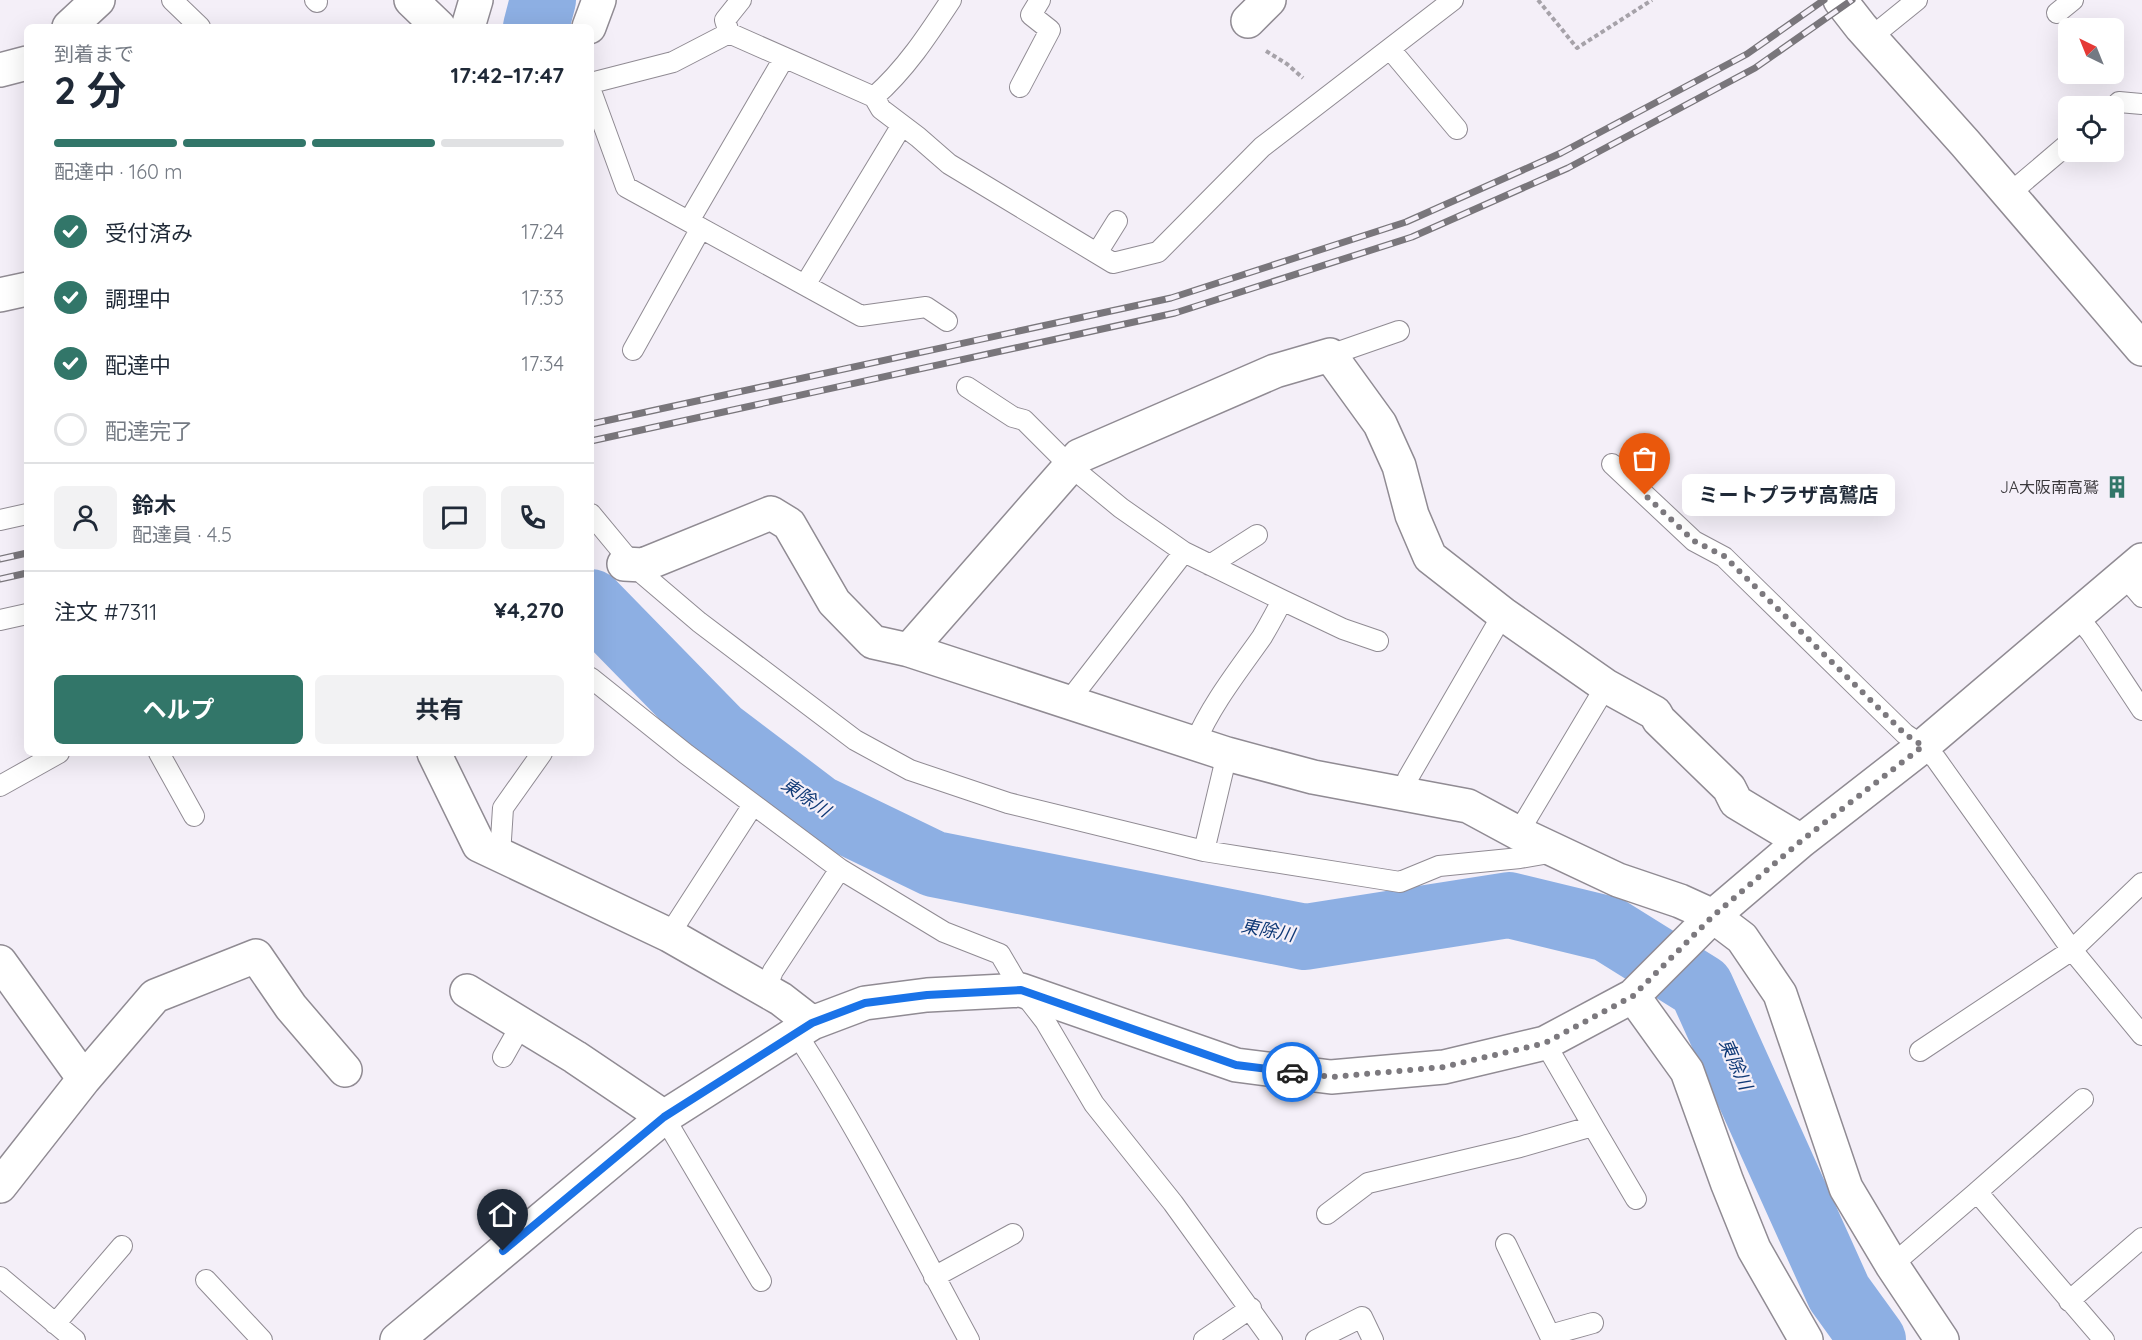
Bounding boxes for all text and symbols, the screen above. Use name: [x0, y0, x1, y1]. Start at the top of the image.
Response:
north arrow: [2058, 18, 2124, 84]
map controls: [2058, 18, 2124, 162]
text: 到着まで: [54, 41, 134, 66]
text: 17:42–17:47: [450, 61, 564, 89]
text: 2 分: [54, 65, 126, 114]
button: locate: [2058, 96, 2124, 162]
text: 配達中 · 160 m: [54, 159, 183, 184]
icon: check: [54, 215, 87, 248]
text: 受付済み: [105, 219, 193, 247]
text: 17:24: [521, 219, 564, 244]
icon: check: [54, 281, 87, 314]
text: 調理中: [105, 285, 171, 313]
text: 17:33: [522, 285, 564, 310]
icon: check: [54, 347, 87, 380]
text: 配達中: [105, 351, 171, 379]
text: 17:34: [522, 351, 564, 376]
text: 配達完了: [105, 417, 193, 445]
pin: [1619, 433, 1670, 495]
icon: bag: [1628, 442, 1661, 475]
callout: ミートプラザ高鷲店: [1681, 474, 1894, 516]
building icon: JA大阪南高鷲: [2104, 474, 2130, 500]
place label: JA大阪南高鷲: [2000, 477, 2099, 497]
text: ミートプラザ高鷲店: [1699, 482, 1879, 507]
button: person: [54, 486, 117, 549]
button: chat: [423, 486, 486, 549]
button: phone: [501, 486, 564, 549]
text: 鈴木: [132, 491, 176, 519]
text: 配達員 · 4.5: [132, 522, 232, 547]
text: ¥4,270: [494, 596, 564, 624]
text: 注文 #7311: [54, 598, 158, 626]
button: ヘルプ: [54, 675, 303, 744]
button: 共有: [315, 675, 564, 744]
water label: 東除川: [777, 772, 836, 823]
water label: 東除川: [1239, 914, 1299, 947]
water label: 東除川: [1715, 1035, 1758, 1095]
courier: [1262, 1042, 1322, 1102]
icon: car: [1276, 1056, 1309, 1089]
pin: [477, 1189, 528, 1251]
icon: home: [486, 1198, 519, 1231]

